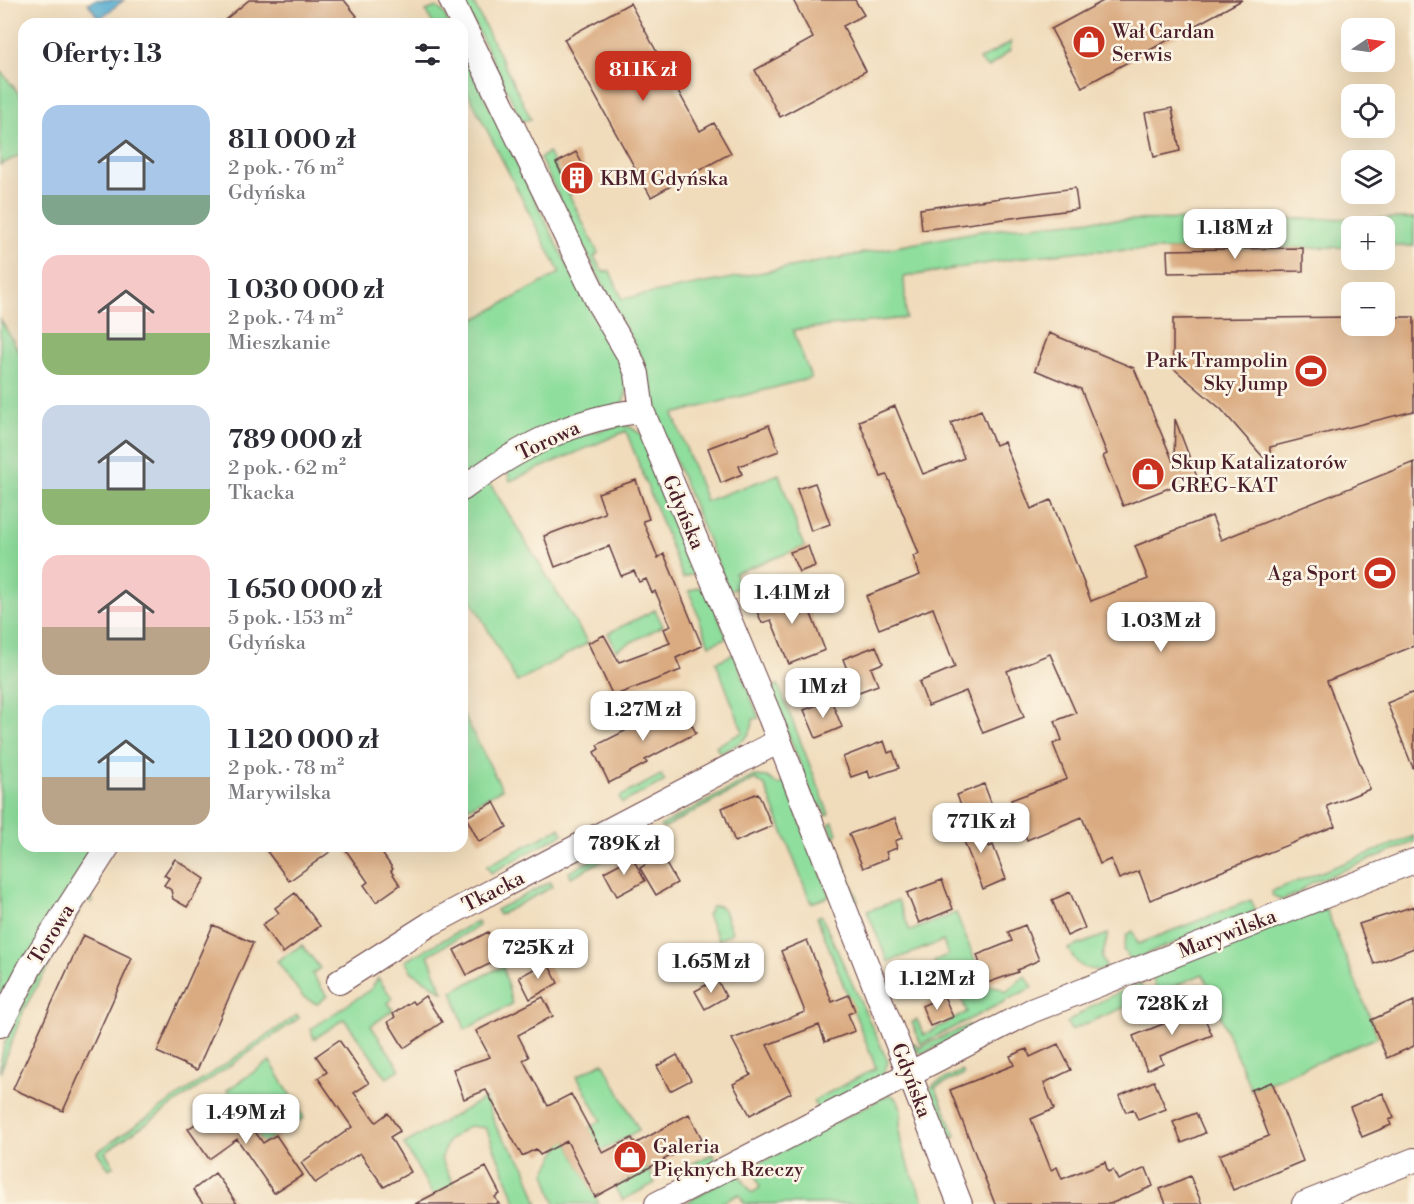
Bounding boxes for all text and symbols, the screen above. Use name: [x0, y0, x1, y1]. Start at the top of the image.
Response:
north arrow: [1341, 18, 1395, 72]
map controls: [1341, 18, 1395, 336]
place label: Wał Cardan Serwis: [1111, 20, 1215, 68]
shop icon: Wał Cardan Serwis: [1071, 24, 1107, 60]
text: Oferty: 13: [42, 38, 162, 70]
icon: filters: [411, 38, 444, 71]
pin: 811K zł: [588, 51, 698, 102]
text: 811K zł: [609, 58, 677, 83]
button: locate: [1341, 84, 1395, 138]
text: 811 000 zł: [228, 124, 356, 156]
icon: home: [90, 129, 162, 201]
button: layers: [1341, 150, 1395, 204]
text: 2 pok. · 76 m²: [228, 156, 344, 181]
building icon: KBM Gdyńska: [559, 160, 595, 196]
place label: KBM Gdyńska: [600, 167, 729, 192]
text: Gdyńska: [228, 181, 306, 206]
pin: 1.18M zł: [1173, 209, 1297, 260]
text: 1.18M zł: [1197, 216, 1273, 241]
button: +: [1341, 216, 1395, 270]
text: 1 030 000 zł: [228, 274, 384, 306]
icon: home: [90, 279, 162, 351]
button: −: [1341, 282, 1395, 336]
text: 2 pok. · 74 m²: [228, 306, 343, 331]
text: Mieszkanie: [228, 331, 331, 356]
place label: Park Trampolin Sky Jump: [1146, 349, 1288, 397]
sports icon: Park Trampolin Sky Jump: [1293, 353, 1329, 389]
street label: Torowa: [513, 416, 585, 467]
text: 789 000 zł: [228, 424, 362, 456]
icon: home: [90, 429, 162, 501]
place label: Skup Katalizatorów GREG-KAT: [1171, 451, 1348, 499]
text: 2 pok. · 62 m²: [228, 456, 346, 481]
shop icon: Skup Katalizatorów GREG-KAT: [1130, 456, 1166, 492]
street label: Gdyńska: [656, 472, 710, 554]
text: Tkacka: [228, 481, 295, 506]
sports icon: Aga Sport: [1362, 555, 1398, 591]
place label: Aga Sport: [1267, 562, 1357, 587]
text: 1 650 000 zł: [228, 574, 382, 606]
pin: 1.41M zł: [730, 574, 854, 625]
icon: home: [90, 579, 162, 651]
text: 1.41M zł: [754, 581, 830, 606]
pin: 1.03M zł: [1099, 602, 1223, 653]
text: 5 pok. · 153 m²: [228, 606, 353, 631]
text: 1.03M zł: [1121, 609, 1201, 634]
text: Gdyńska: [228, 631, 306, 656]
pin: 1M zł: [781, 668, 865, 719]
text: 1M zł: [799, 675, 847, 700]
pin: 1.27M zł: [581, 691, 705, 742]
text: 1.27M zł: [604, 698, 682, 723]
text: 1 120 000 zł: [228, 724, 379, 756]
icon: home: [90, 729, 162, 801]
text: 2 pok. · 78 m²: [228, 756, 344, 781]
text: Marywilska: [228, 781, 331, 806]
pin: 771K zł: [926, 803, 1036, 854]
text: 771K zł: [946, 810, 1016, 835]
pin: 789K zł: [569, 825, 679, 876]
text: 789K zł: [588, 832, 660, 857]
street label: Tkacka: [458, 866, 530, 919]
street label: Torowa: [24, 899, 81, 970]
street label: Marywilska: [1175, 904, 1281, 965]
pin: 725K zł: [483, 929, 593, 980]
text: 725K zł: [502, 936, 574, 961]
pin: 1.65M zł: [649, 943, 773, 994]
text: 1.65M zł: [672, 950, 750, 975]
pin: 1.12M zł: [875, 960, 999, 1011]
text: 1.12M zł: [899, 967, 975, 992]
pin: 728K zł: [1117, 985, 1227, 1036]
text: 728K zł: [1136, 992, 1208, 1017]
street label: Gdyńska: [885, 1040, 937, 1122]
pin: 1.49M zł: [184, 1094, 308, 1145]
text: 1.49M zł: [206, 1101, 286, 1126]
place label: Galeria Pięknych Rzeczy: [653, 1135, 804, 1183]
shop icon: Galeria Pięknych Rzeczy: [612, 1139, 648, 1175]

